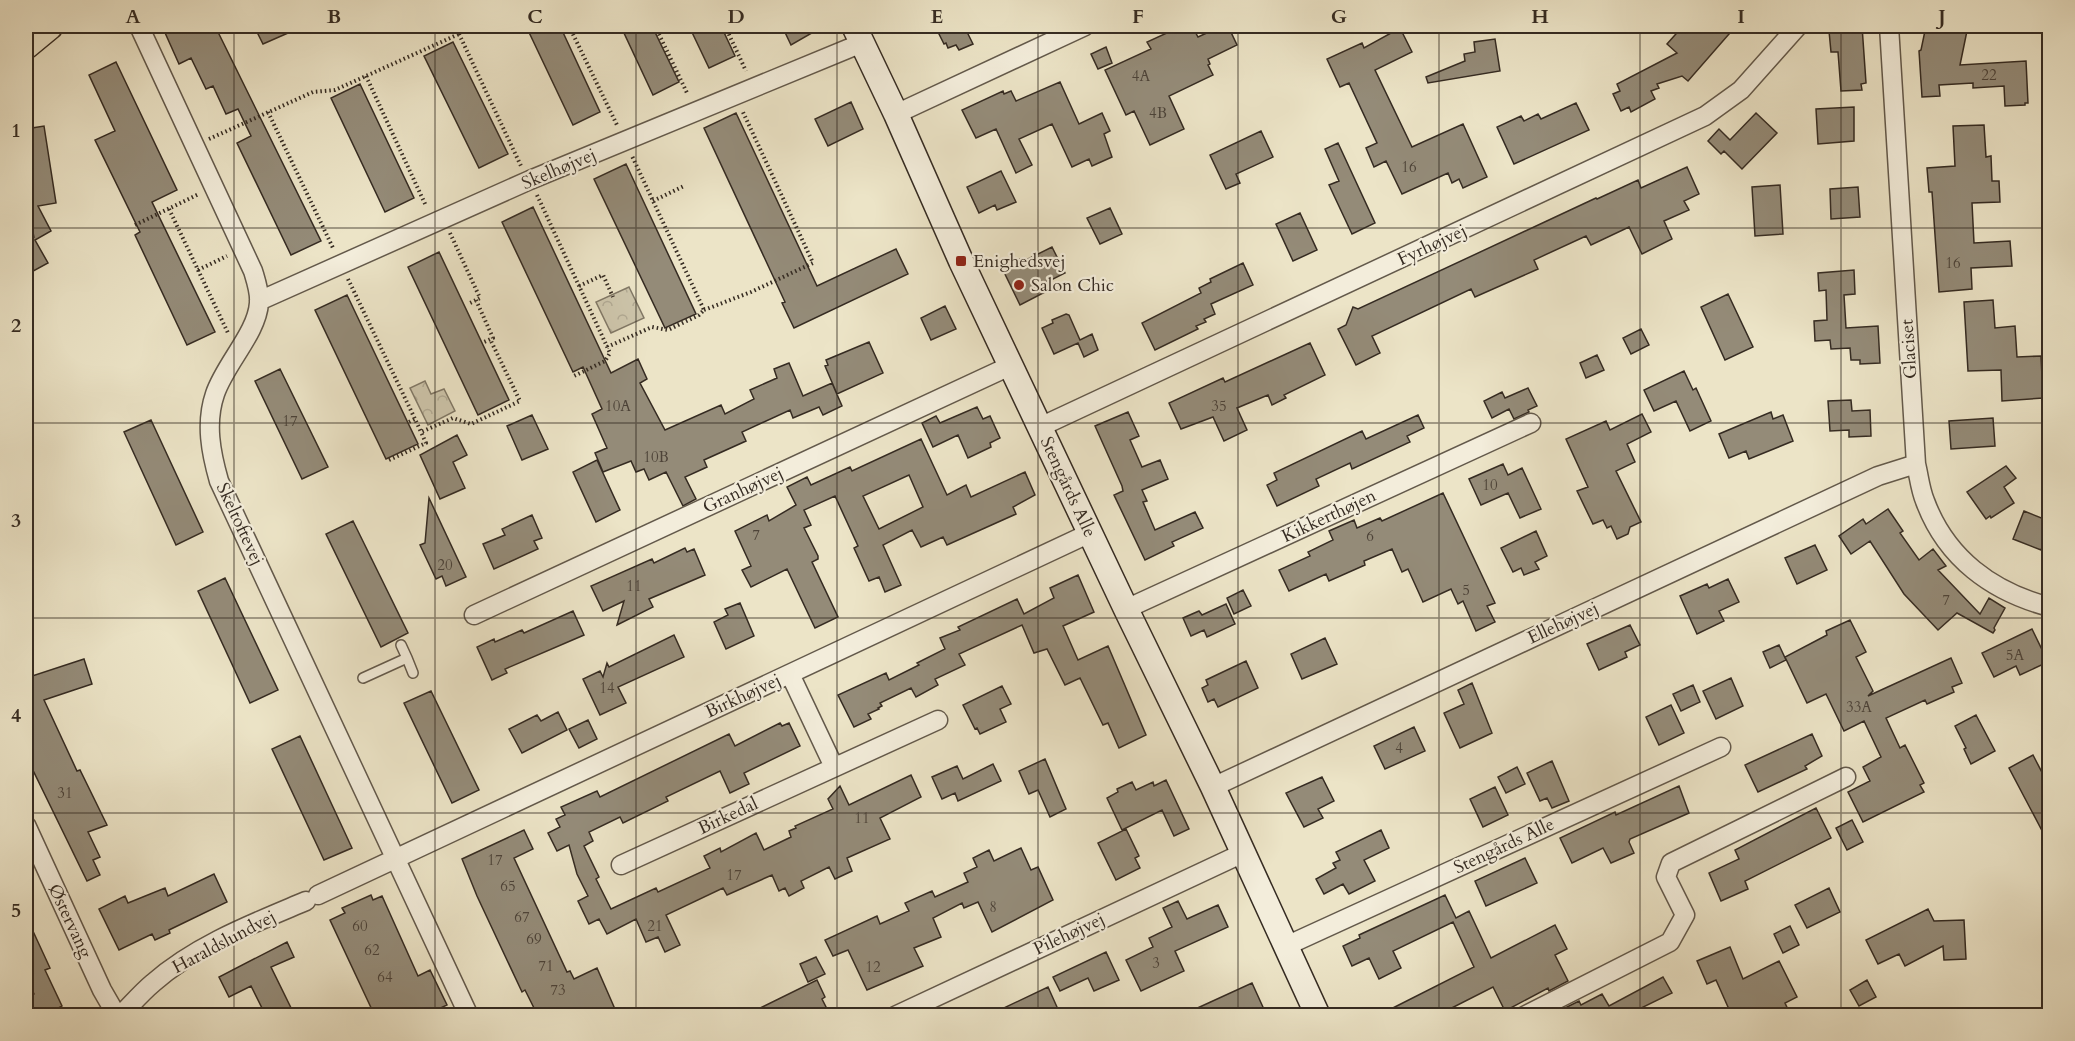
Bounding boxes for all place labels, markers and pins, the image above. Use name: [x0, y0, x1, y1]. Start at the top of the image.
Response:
place label: Enighedsvej: [973, 249, 1066, 274]
marker: Enighedsvej: [954, 254, 968, 268]
place label: Salon Chic: [1031, 273, 1114, 298]
marker: Salon Chic: [1012, 278, 1026, 292]

